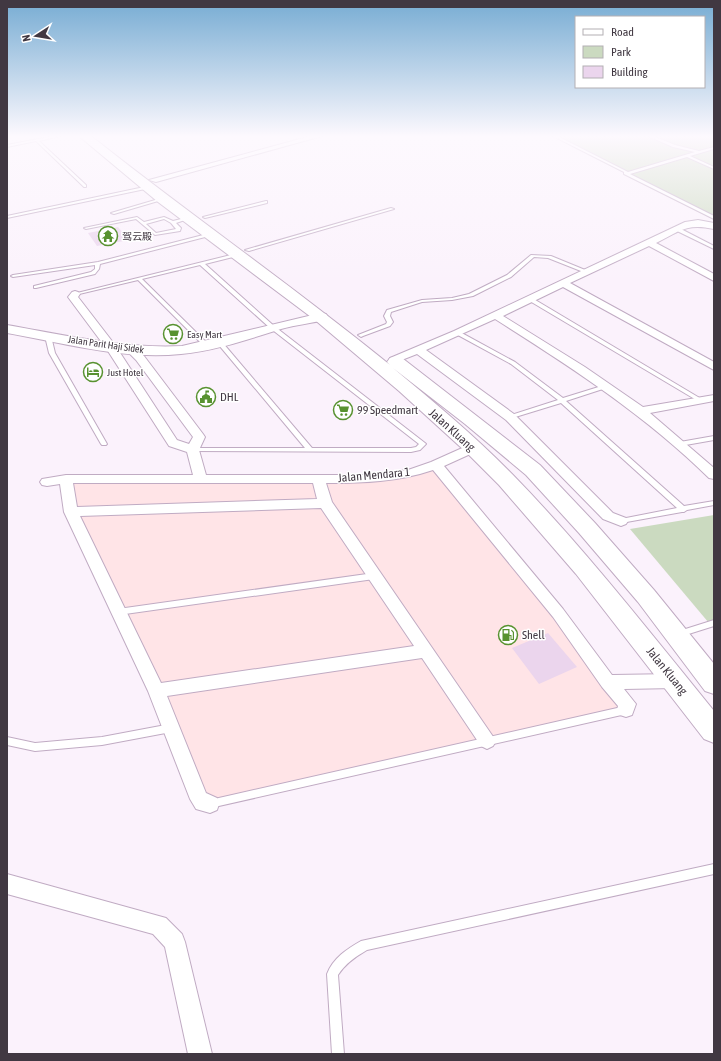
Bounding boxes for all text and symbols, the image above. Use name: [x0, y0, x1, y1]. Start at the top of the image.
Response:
north arrow: [16, 16, 56, 56]
legend: [575, 16, 705, 88]
text: Road: [611, 25, 634, 39]
text: N: [20, 34, 33, 43]
text: Park: [611, 45, 632, 59]
text: Building: [611, 65, 649, 79]
temple icon: 驾云殿: [97, 225, 119, 247]
place label: 驾云殿: [122, 231, 152, 242]
supermarket icon: Easy Mart: [162, 323, 184, 345]
place label: Easy Mart: [187, 329, 222, 340]
street label: Jalan Parit Haji Sidek: [67, 334, 145, 355]
hotel icon: Just Hotel: [82, 361, 104, 383]
place label: Just Hotel: [107, 367, 144, 378]
public building icon: DHL: [195, 386, 217, 408]
place label: DHL: [220, 390, 239, 404]
supermarket icon: 99 Speedmart: [332, 399, 354, 421]
place label: 99 Speedmart: [357, 403, 419, 417]
street label: Jalan Kluang: [426, 406, 479, 455]
street label: Jalan Mendara 1: [337, 465, 411, 485]
fuel station icon: Shell: [497, 624, 519, 646]
place label: Shell: [522, 628, 545, 642]
street label: Jalan Kluang: [644, 644, 691, 698]

